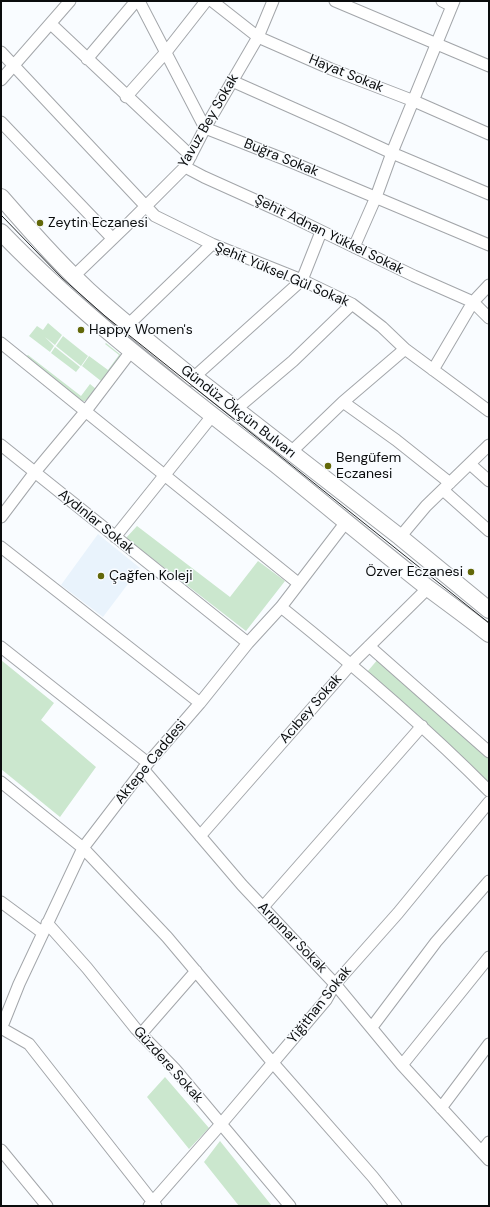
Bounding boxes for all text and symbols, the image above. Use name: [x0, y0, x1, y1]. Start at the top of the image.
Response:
street label: Hayat Sokak: [306, 51, 386, 97]
street label: Yavuz Bey Sokak: [175, 71, 243, 171]
street label: Buğra Sokak: [241, 135, 321, 181]
street label: Şehit Adnan Yükkel Sokak: [252, 191, 406, 279]
place label: Zeytin Eczanesi: [48, 215, 148, 231]
marker: Zeytin Eczanesi: [35, 218, 45, 228]
street label: Şehit Yüksel Gül Sokak: [212, 239, 352, 311]
place label: Happy Women's: [89, 322, 193, 338]
marker: Happy Women's: [76, 325, 86, 335]
street label: Gündüz Ökçün Bulvarı: [177, 362, 299, 462]
place label: Bengüfem Eczanesi: [336, 450, 401, 482]
marker: Bengüfem Eczanesi: [323, 461, 333, 471]
street label: Aydınlar Sokak: [54, 486, 138, 558]
place label: Özver Eczanesi: [366, 564, 463, 580]
marker: Özver Eczanesi: [466, 567, 476, 577]
place label: Çağfen Koleji: [109, 568, 193, 584]
marker: Çağfen Koleji: [96, 571, 106, 581]
street label: Acıbey Sokak: [276, 671, 346, 747]
street label: Aktepe Caddesi: [112, 716, 190, 808]
street label: Arıpınar Sokak: [254, 899, 330, 977]
street label: Yiğithan Sokak: [285, 963, 355, 1047]
street label: Güzdere Sokak: [129, 1024, 207, 1106]

